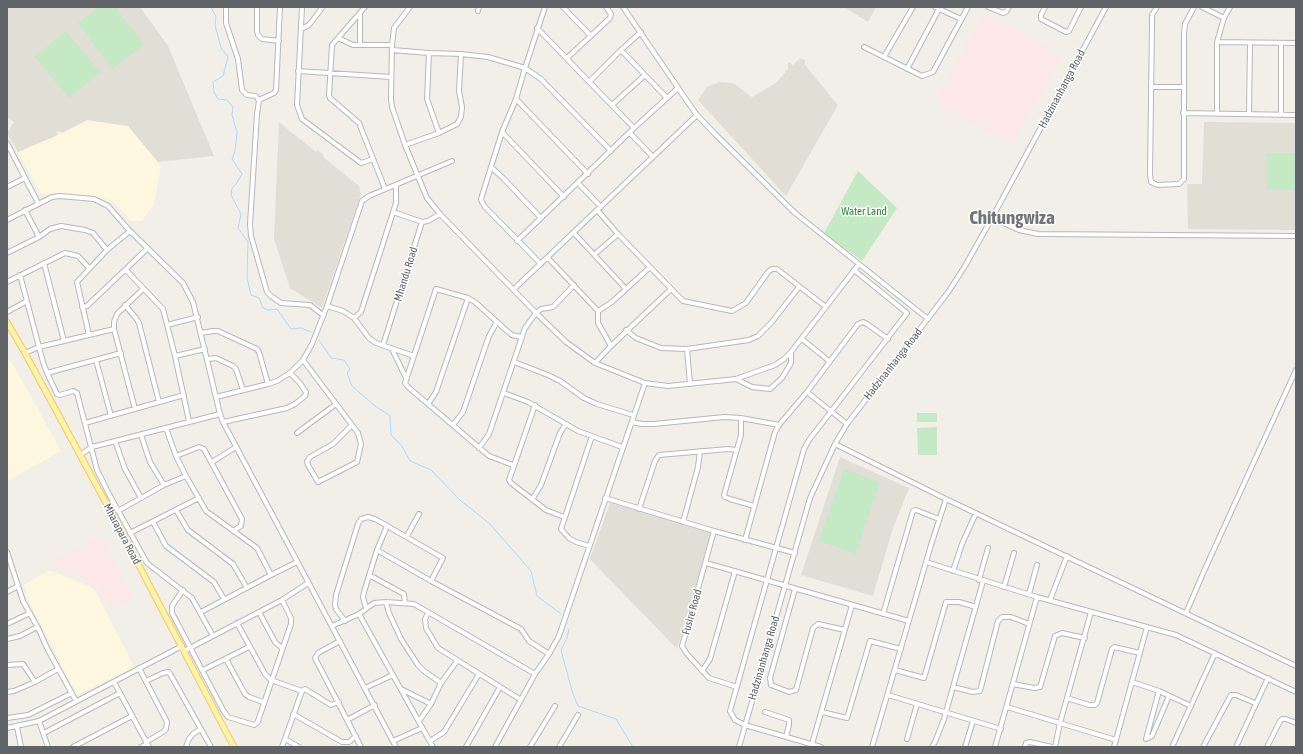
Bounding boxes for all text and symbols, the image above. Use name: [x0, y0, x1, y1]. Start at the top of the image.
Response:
street label: Hadzinanhanga Road: [1036, 48, 1088, 130]
park label: Water Land: [841, 205, 887, 219]
district label: Chitungwiza: [969, 207, 1055, 229]
street label: Mhandu Road: [391, 245, 421, 303]
street label: Hadzinanhanga Road: [861, 326, 925, 402]
street label: Mharapara Road: [100, 501, 144, 567]
street label: Fusire Road: [679, 588, 705, 636]
street label: Hadzinanhanga Road: [746, 614, 782, 702]

